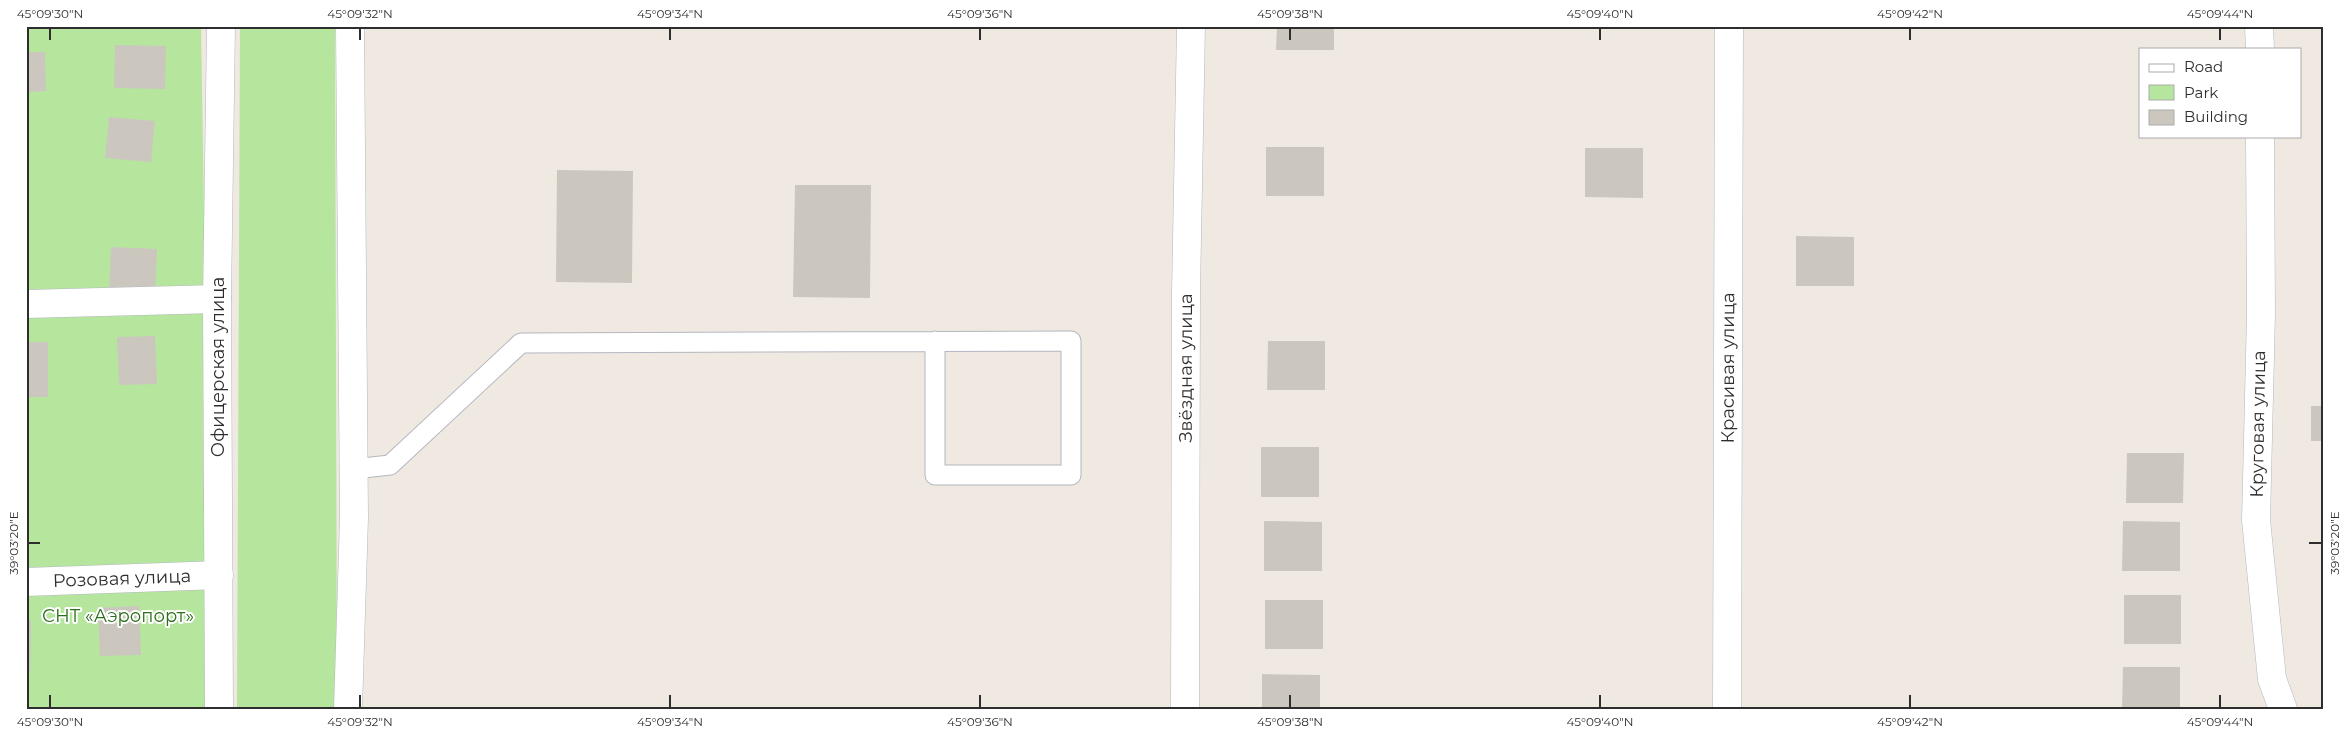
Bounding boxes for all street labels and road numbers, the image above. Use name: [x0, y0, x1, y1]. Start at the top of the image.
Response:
street label: Офицерская улица: [207, 277, 229, 457]
street label: Красивая улица: [1717, 292, 1739, 444]
street label: Звёздная улица: [1175, 293, 1197, 443]
street label: Круговая улица: [2246, 350, 2270, 498]
street label: Розовая улица: [52, 565, 191, 592]

